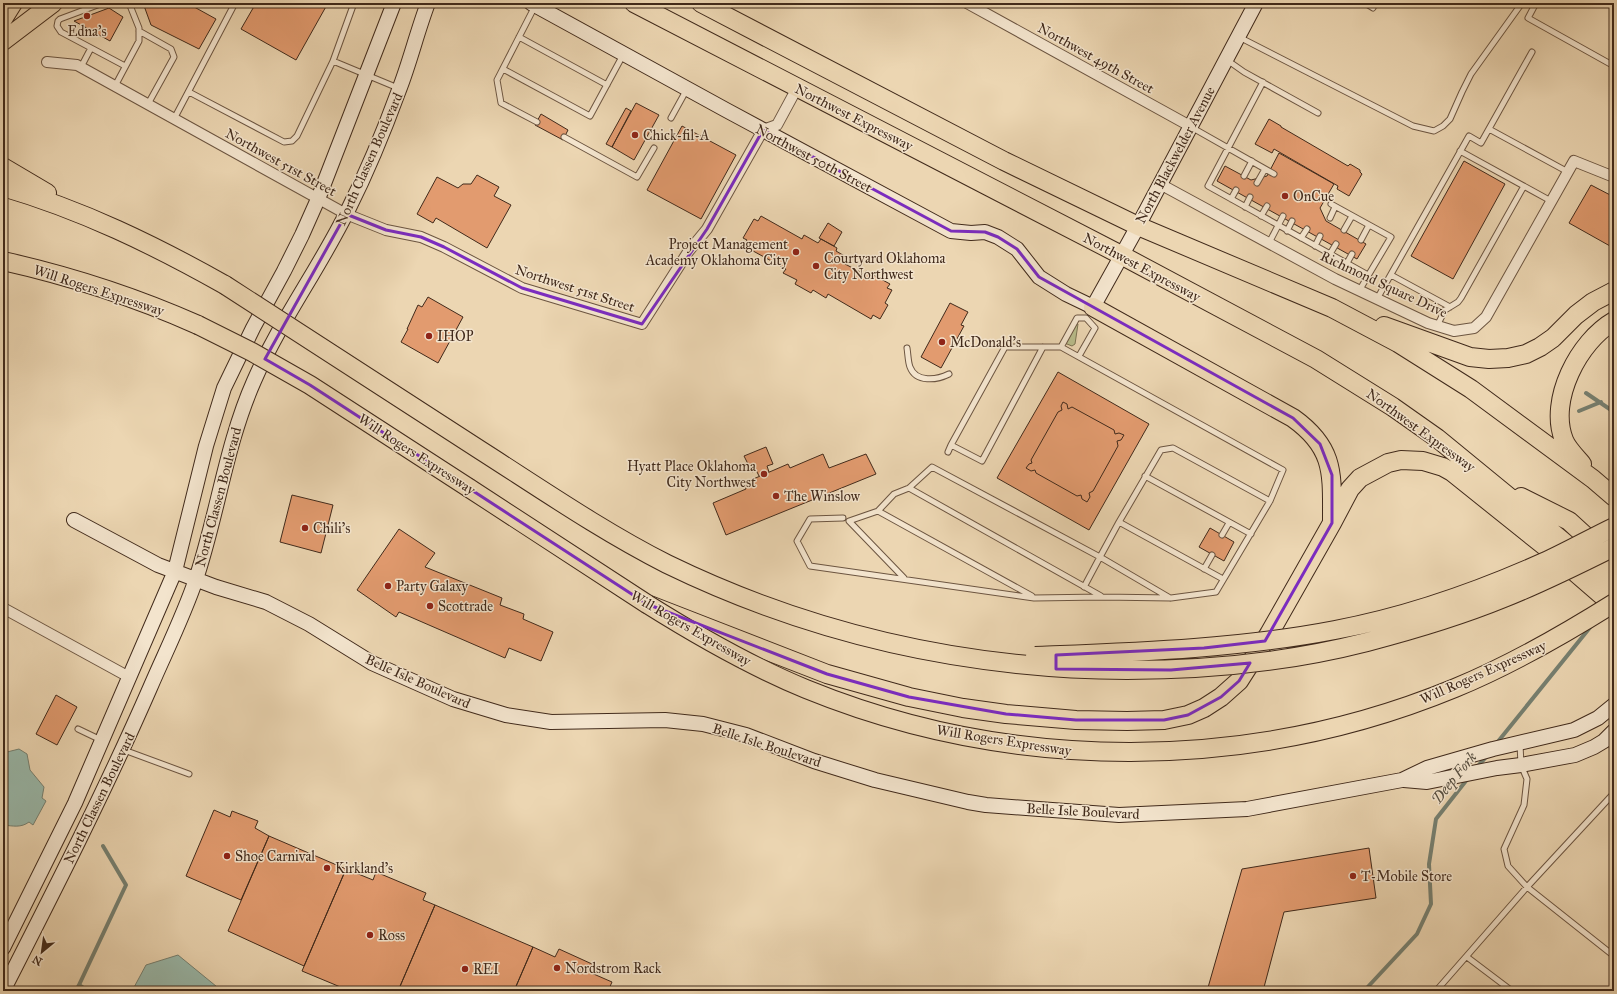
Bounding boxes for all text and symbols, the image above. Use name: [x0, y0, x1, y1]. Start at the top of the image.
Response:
marker: Edna's: [82, 11, 92, 21]
street label: Northwest 49th Street: [1035, 19, 1157, 97]
place label: Edna's: [67, 23, 107, 40]
street label: Northwest Expressway: [792, 80, 916, 155]
street label: North Blackwelder Avenue: [1132, 84, 1219, 227]
street label: North Classen Boulevard: [332, 90, 406, 228]
street label: Northwest 50th Street: [753, 120, 875, 196]
street label: Northwest 51st Street: [222, 125, 339, 200]
place label: Chick-fil-A: [643, 127, 710, 144]
marker: Chick-fil-A: [630, 130, 640, 140]
place label: OnCue: [1293, 188, 1334, 205]
marker: OnCue: [1280, 191, 1290, 201]
street label: Northwest Expressway: [1080, 229, 1204, 306]
place label: Project Management Academy Oklahoma City: [645, 236, 788, 269]
marker: Project Management Academy Oklahoma City: [791, 247, 801, 257]
street label: Richmond Square Drive: [1317, 248, 1450, 322]
place label: Courtyard Oklahoma City Northwest: [824, 250, 945, 283]
street label: Will Rogers Expressway: [31, 261, 167, 320]
street label: Northwest 51st Street: [513, 261, 637, 316]
marker: Courtyard Oklahoma City Northwest: [811, 261, 821, 271]
place label: IHOP: [437, 328, 474, 345]
marker: IHOP: [424, 331, 434, 341]
place label: McDonald's: [950, 334, 1021, 351]
marker: McDonald's: [937, 337, 947, 347]
street label: Northwest Expressway: [1363, 385, 1479, 476]
street label: Will Rogers Expressway: [355, 410, 479, 499]
street label: North Classen Boulevard: [192, 425, 245, 569]
place label: Hyatt Place Oklahoma City Northwest: [627, 458, 756, 491]
marker: Hyatt Place Oklahoma City Northwest: [759, 469, 769, 479]
place label: The Winslow: [784, 488, 861, 505]
marker: The Winslow: [771, 491, 781, 501]
place label: Chili's: [313, 520, 350, 537]
marker: Chili's: [300, 523, 310, 533]
place label: Party Galaxy: [396, 578, 469, 595]
marker: Party Galaxy: [383, 581, 393, 591]
street label: Will Rogers Expressway: [628, 587, 754, 670]
place label: Scottrade: [438, 598, 493, 615]
marker: Scottrade: [425, 601, 435, 611]
street label: Will Rogers Expressway: [1418, 637, 1549, 708]
street label: Belle Isle Boulevard: [363, 651, 473, 712]
street label: Belle Isle Boulevard: [710, 720, 823, 771]
street label: Will Rogers Expressway: [935, 721, 1073, 760]
street label: North Classen Boulevard: [60, 730, 139, 867]
water label: Deep Fork: [1428, 748, 1481, 808]
street label: Belle Isle Boulevard: [1026, 800, 1140, 823]
place label: Shoe Carnival: [235, 848, 315, 865]
marker: Shoe Carnival: [222, 851, 232, 861]
place label: Kirkland's: [335, 860, 393, 877]
marker: Kirkland's: [322, 863, 332, 873]
place label: T-Mobile Store: [1361, 868, 1452, 885]
marker: T-Mobile Store: [1348, 871, 1358, 881]
place label: Ross: [378, 927, 405, 944]
marker: Ross: [365, 930, 375, 940]
north arrow: [22, 932, 62, 972]
text: N: [30, 952, 45, 968]
place label: Nordstrom Rack: [565, 960, 662, 977]
place label: REI: [473, 961, 499, 978]
marker: Nordstrom Rack: [552, 963, 562, 973]
marker: REI: [460, 964, 470, 974]

